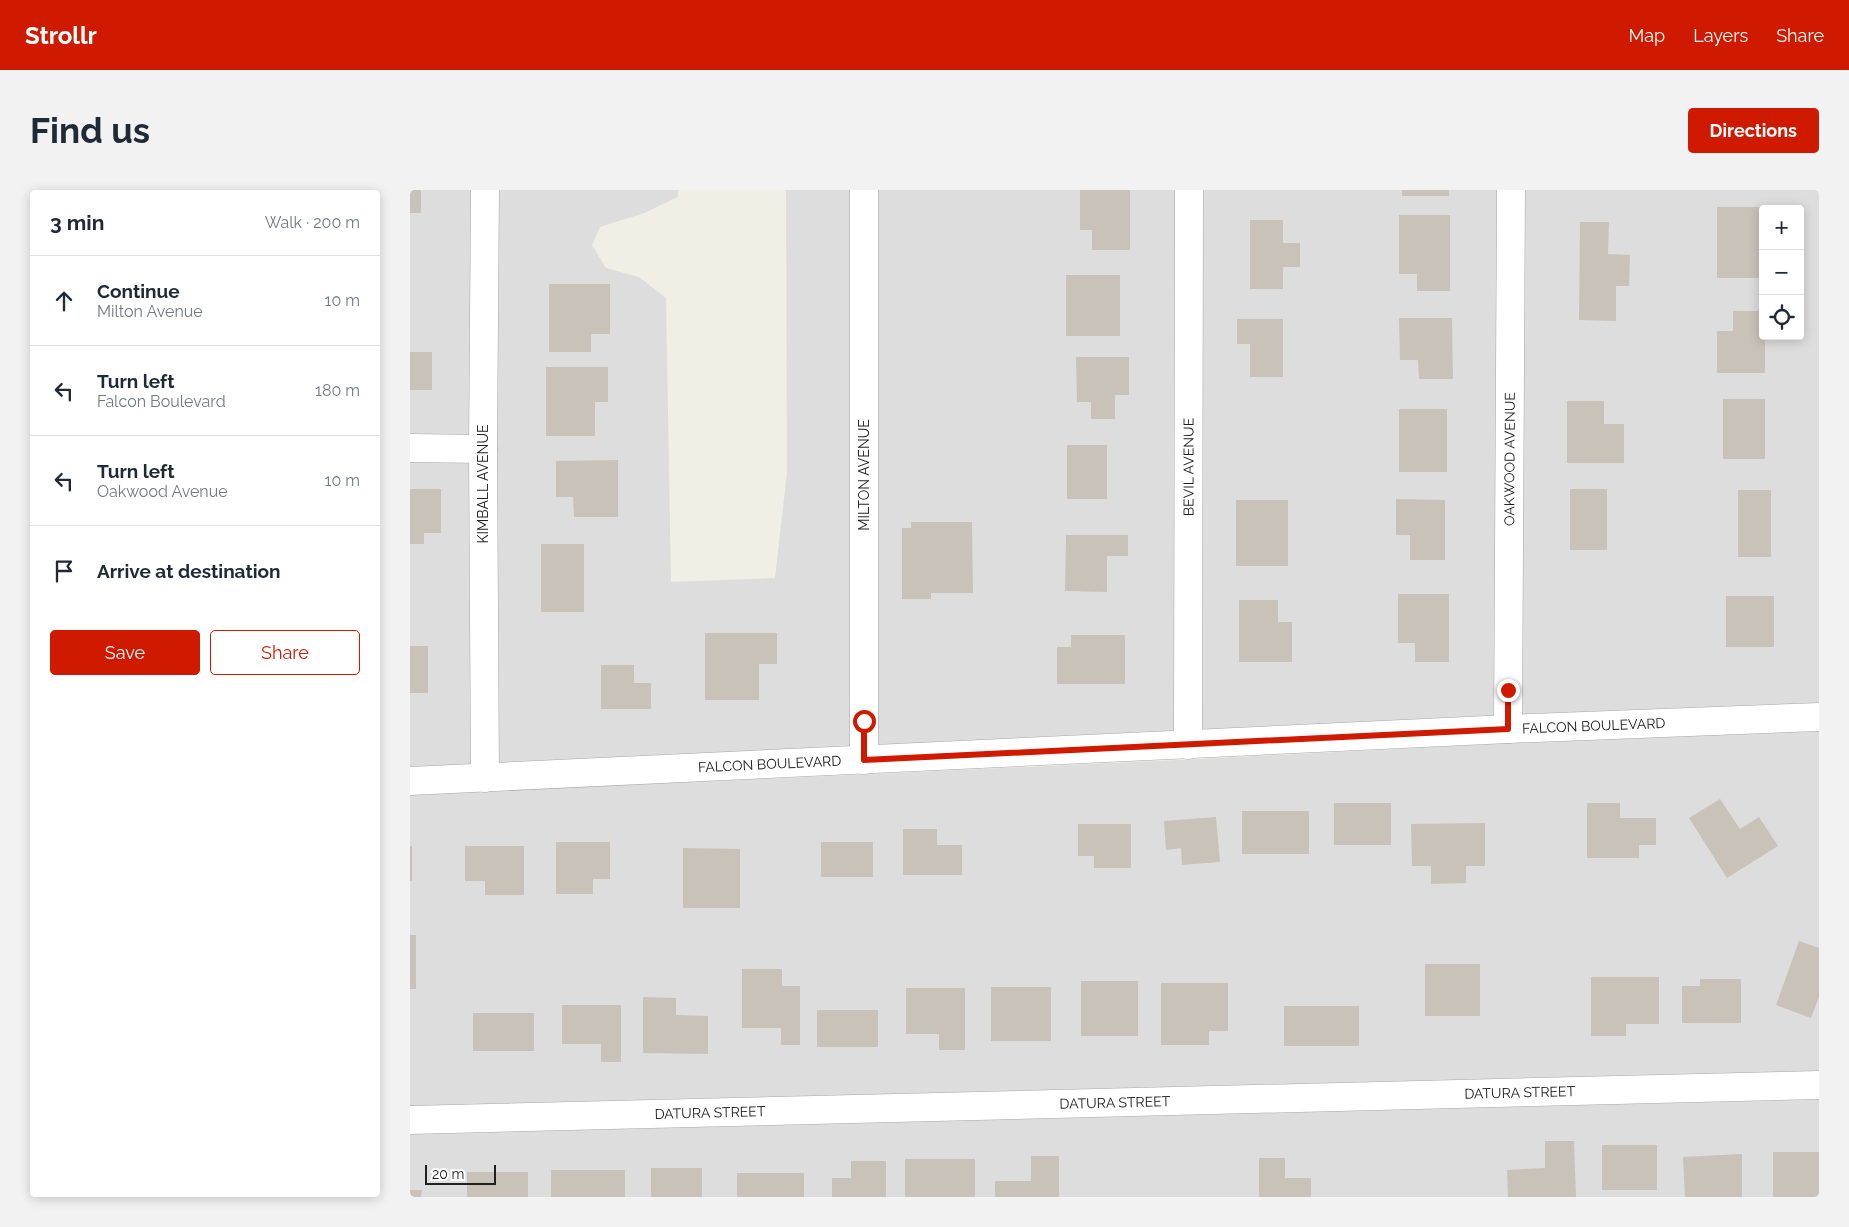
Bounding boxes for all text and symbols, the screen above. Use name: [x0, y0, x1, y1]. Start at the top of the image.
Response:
text: Strollr: [25, 21, 97, 50]
text: Map: [1629, 25, 1665, 46]
text: Layers: [1693, 25, 1748, 46]
text: Share: [1776, 25, 1824, 46]
button: Directions: [1688, 108, 1819, 153]
text: Find us: [30, 110, 150, 151]
map controls: [1759, 205, 1804, 340]
button: +: [1759, 205, 1804, 250]
text: 3 min: [50, 210, 104, 235]
text: Walk · 200 m: [265, 213, 360, 232]
button: −: [1759, 250, 1804, 295]
text: Continue: [97, 280, 180, 302]
icon: ahead: [50, 287, 78, 315]
text: 10 m: [325, 291, 360, 310]
button: locate: [1759, 295, 1804, 340]
text: Milton Avenue: [97, 302, 203, 321]
text: Turn left: [97, 370, 174, 392]
icon: left: [50, 377, 78, 405]
text: 180 m: [315, 381, 360, 400]
text: Falcon Boulevard: [97, 392, 226, 411]
street label: OAKWOOD AVENUE: [1501, 392, 1518, 526]
street label: BEVIL AVENUE: [1180, 418, 1197, 516]
street label: MILTON AVENUE: [856, 419, 872, 531]
street label: KIMBALL AVENUE: [475, 425, 491, 543]
text: Turn left: [97, 460, 174, 482]
icon: left: [50, 467, 78, 495]
text: 10 m: [325, 471, 360, 490]
text: Oakwood Avenue: [97, 482, 228, 501]
icon: arrive: [50, 557, 78, 585]
text: Arrive at destination: [97, 560, 281, 582]
button: Save: [50, 630, 200, 675]
button: Share: [210, 630, 360, 675]
route end: [1497, 679, 1520, 702]
route start: [853, 710, 876, 733]
street label: FALCON BOULEVARD: [1522, 715, 1666, 736]
street label: FALCON BOULEVARD: [698, 753, 842, 775]
street label: DATURA STREET: [1464, 1083, 1576, 1102]
street label: DATURA STREET: [1059, 1093, 1171, 1112]
street label: DATURA STREET: [654, 1103, 766, 1122]
scale bar: [425, 1162, 496, 1185]
text: 20 m: [432, 1166, 464, 1182]

